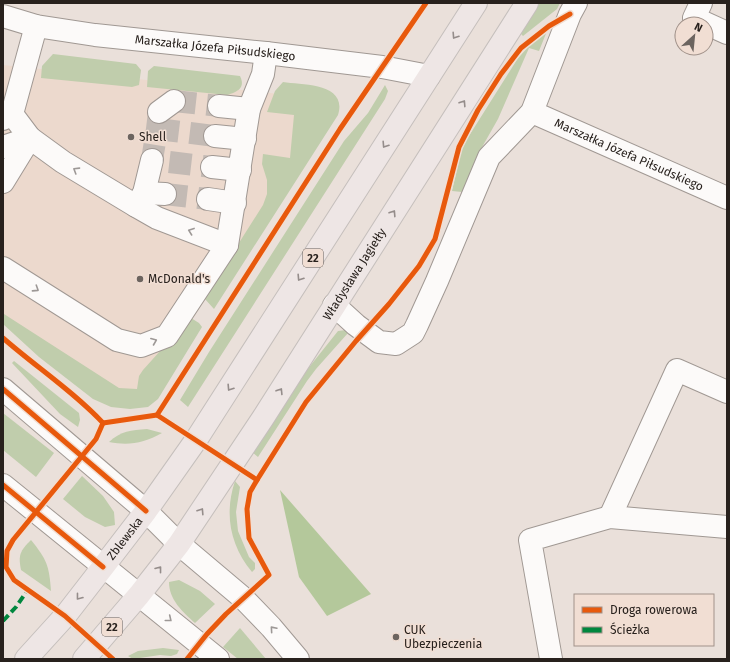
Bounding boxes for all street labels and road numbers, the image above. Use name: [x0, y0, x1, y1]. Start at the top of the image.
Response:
street label: Marszałka Józefa Piłsudskiego: [134, 32, 296, 63]
street label: Marszałka Józefa Piłsudskiego: [552, 116, 706, 194]
street label: Władysława Jagiełły: [320, 226, 389, 323]
road number: 22: [303, 249, 323, 267]
street label: Zblewska: [104, 514, 146, 563]
road number: 22: [102, 618, 122, 636]

